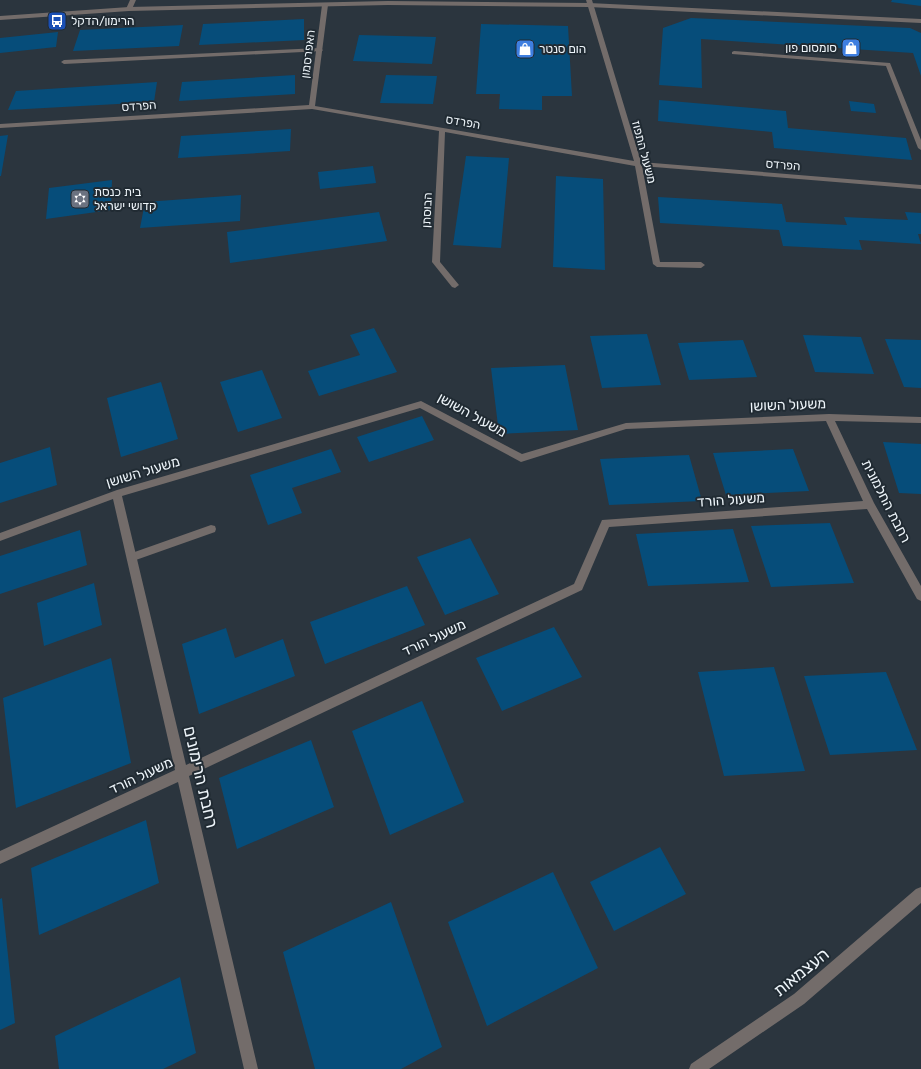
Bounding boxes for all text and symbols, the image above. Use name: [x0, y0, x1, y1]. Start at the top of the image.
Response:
bus stop icon: הרימון/הדקל: [46, 10, 68, 32]
place label: הרימון/הדקל: [71, 14, 135, 28]
street label: האפרסמון: [298, 29, 318, 79]
shop icon: סומסום פון: [840, 37, 862, 59]
shop icon: הום סנטר: [514, 38, 536, 60]
place label: סומסום פון: [785, 41, 837, 55]
place label: הום סנטר: [539, 42, 586, 56]
street label: הפרדס: [121, 98, 157, 114]
street label: הפרדס: [445, 112, 481, 132]
street label: משעול התפוז: [629, 119, 659, 185]
street label: הפרדס: [765, 157, 801, 173]
place label: בית כנסת קדושי ישראל: [94, 185, 157, 213]
synagogue icon: בית כנסת קדושי ישראל: [69, 188, 91, 210]
street label: הבוסתן: [419, 192, 435, 228]
street label: משעול השושן: [435, 389, 509, 441]
street label: משעול השושן: [750, 395, 826, 415]
street label: משעול השושן: [104, 453, 182, 491]
street label: רחבת החלמונית: [858, 457, 914, 545]
street label: משעול הורד: [696, 489, 766, 511]
street label: משעול הורד: [400, 616, 468, 660]
street label: רחבת הרימונים: [180, 724, 222, 830]
street label: משעול הורד: [107, 754, 175, 798]
street label: העצמאות: [769, 944, 833, 1000]

